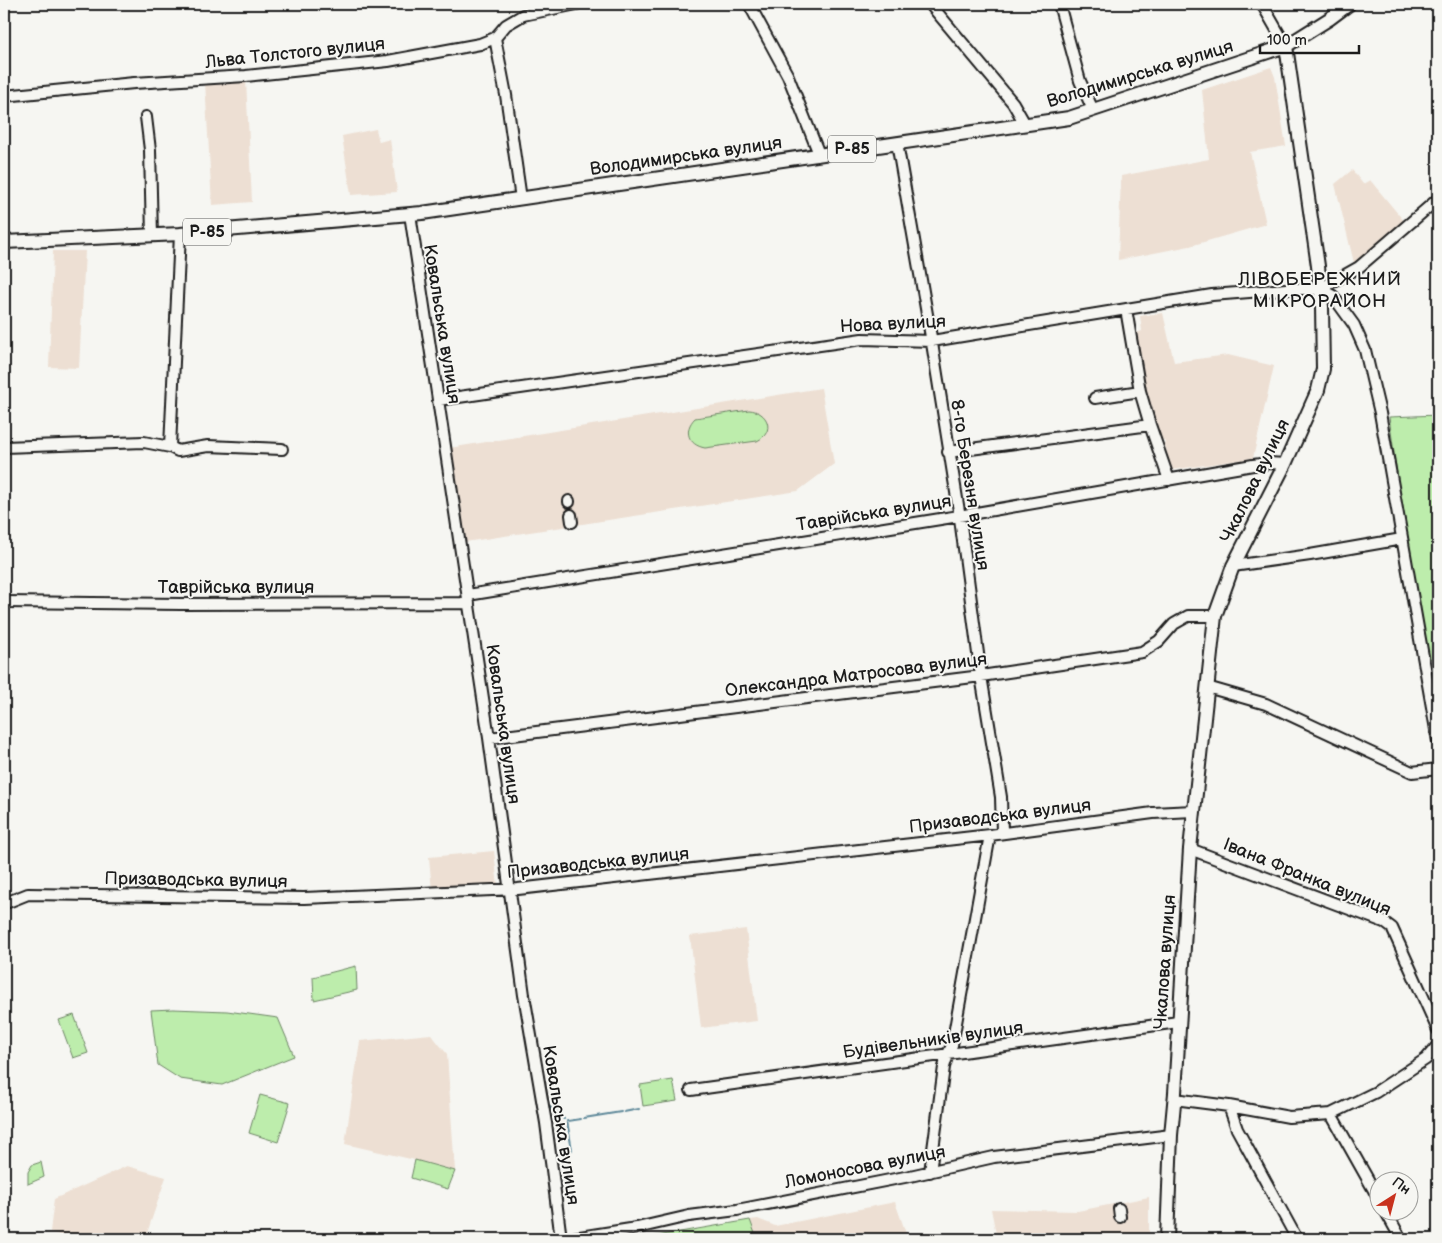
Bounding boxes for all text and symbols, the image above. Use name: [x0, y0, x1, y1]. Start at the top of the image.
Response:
scale bar: [1260, 22, 1358, 54]
text: 100 m: [1267, 31, 1307, 50]
street label: Льва Толстого вулиця: [203, 33, 386, 73]
street label: Володимирська вулиця: [1044, 36, 1236, 112]
street label: Володимирська вулиця: [589, 132, 783, 180]
road number: Р-85: [828, 136, 876, 162]
road number: Р-85: [183, 218, 231, 246]
street label: Ковальська вулиця: [419, 243, 465, 405]
district label: ЛІВОБЕРЕЖНИЙ МІКРОРАЙОН: [1237, 268, 1402, 313]
street label: Нова вулиця: [839, 311, 947, 337]
street label: 8-го Березня вулиця: [946, 398, 994, 572]
street label: Чкалова вулиця: [1216, 416, 1294, 546]
street label: Таврійська вулиця: [795, 490, 953, 536]
street label: Таврійська вулиця: [158, 577, 314, 598]
street label: Ковальська вулиця: [481, 643, 525, 805]
street label: Олександра Матросова вулиця: [724, 648, 988, 702]
street label: Призаводська вулиця: [908, 794, 1092, 838]
street label: Івана Франка вулиця: [1220, 834, 1394, 920]
street label: Призаводська вулиця: [506, 843, 690, 883]
street label: Призаводська вулиця: [104, 868, 288, 892]
street label: Чкалова вулиця: [1150, 894, 1180, 1030]
street label: Будівельників вулиця: [842, 1017, 1024, 1063]
street label: Ковальська вулиця: [538, 1044, 584, 1206]
street label: Ломоносова вулиця: [782, 1141, 947, 1193]
north arrow: [1370, 1170, 1420, 1220]
text: Пн: [1389, 1174, 1414, 1198]

